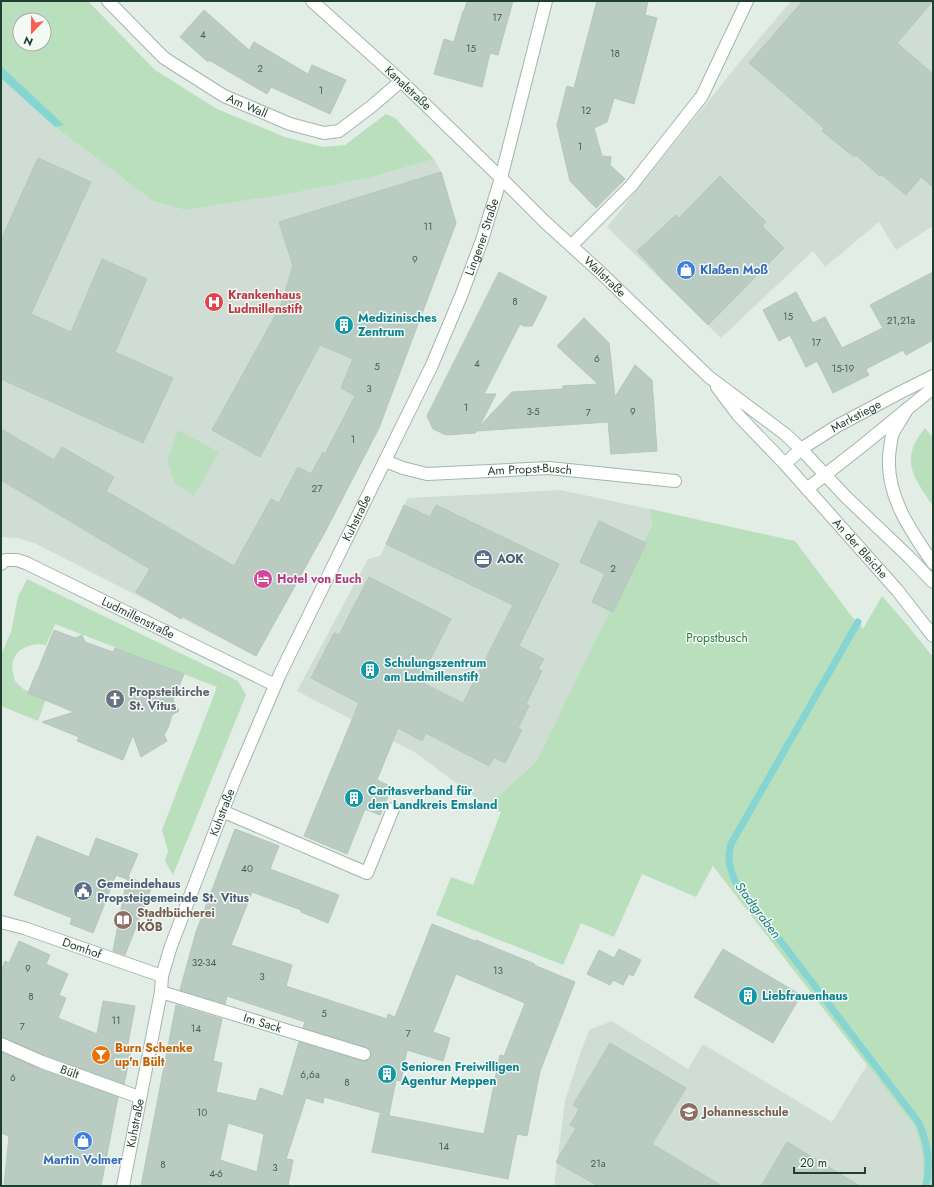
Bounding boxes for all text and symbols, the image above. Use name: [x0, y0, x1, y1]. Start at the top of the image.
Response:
house number: 17: [492, 10, 503, 25]
north arrow: [12, 12, 52, 52]
house number: 4: [200, 27, 206, 42]
text: N: [21, 32, 35, 50]
house number: 15: [466, 41, 476, 56]
house number: 18: [610, 46, 620, 61]
house number: 2: [257, 61, 263, 76]
street label: Kanalstraße: [381, 62, 435, 114]
house number: 1: [319, 83, 323, 98]
street label: Am Wall: [224, 89, 270, 122]
house number: 12: [581, 103, 591, 118]
house number: 1: [578, 139, 582, 154]
street label: Lingener Straße: [460, 196, 503, 278]
house number: 11: [424, 219, 433, 234]
house number: 9: [412, 252, 418, 267]
street label: Wallstraße: [580, 252, 630, 301]
shop icon: Klaßen Moß: [675, 259, 697, 281]
place label: Klaßen Moß: [700, 261, 768, 279]
place label: Krankenhaus Ludmillenstift: [228, 286, 303, 318]
hospital icon: Krankenhaus Ludmillenstift: [203, 291, 225, 313]
house number: 8: [512, 294, 518, 309]
place label: Medizinisches Zentrum: [358, 309, 437, 341]
house number: 15: [783, 309, 793, 324]
house number: 21,21a: [887, 313, 915, 328]
building icon: Medizinisches Zentrum: [333, 314, 355, 336]
house number: 17: [811, 335, 822, 350]
house number: 6: [594, 351, 600, 366]
house number: 4: [474, 356, 480, 371]
house number: 5: [374, 359, 380, 374]
house number: 15-19: [832, 361, 854, 376]
house number: 3: [366, 381, 372, 396]
street label: Markstiege: [827, 395, 884, 437]
house number: 1: [464, 400, 468, 415]
house number: 3-5: [526, 404, 540, 419]
house number: 9: [630, 404, 636, 419]
house number: 7: [585, 405, 591, 420]
house number: 1: [351, 432, 355, 447]
street label: Am Propst-Busch: [487, 459, 573, 480]
house number: 27: [312, 481, 323, 496]
street label: Kuhstraße: [338, 492, 376, 544]
street label: An der Bleiche: [828, 514, 892, 583]
office icon: AOK: [472, 548, 494, 570]
place label: AOK: [496, 550, 524, 568]
house number: 2: [610, 561, 616, 576]
hotel icon: Hotel von Euch: [252, 568, 274, 590]
place label: Hotel von Euch: [277, 570, 362, 588]
street label: Ludmillenstraße: [98, 592, 178, 643]
park label: Propstbusch: [686, 629, 748, 647]
place label: Schulungszentrum am Ludmillenstift: [384, 654, 486, 686]
building icon: Schulungszentrum am Ludmillenstift: [359, 659, 381, 681]
place label: Propsteikirche St. Vitus: [129, 683, 210, 715]
church icon: Propsteikirche St. Vitus: [104, 688, 126, 710]
place label: Caritasverband für den Landkreis Emsland: [368, 782, 497, 814]
street label: Kuhstraße: [205, 786, 239, 839]
building icon: Caritasverband für den Landkreis Emsland: [343, 787, 365, 809]
house number: 40: [241, 861, 253, 876]
place label: Gemeindehaus Propsteigemeinde St. Vitus: [97, 875, 250, 907]
water label: Stadtgraben: [730, 878, 786, 943]
public building icon: Gemeindehaus Propsteigemeinde St. Vitus: [72, 880, 94, 902]
place label: Stadtbücherei KÖB: [137, 904, 215, 936]
library icon: Stadtbücherei KÖB: [112, 909, 134, 931]
street label: Domhof: [60, 933, 104, 963]
house number: 32-34: [192, 955, 216, 970]
house number: 9: [25, 961, 31, 976]
house number: 13: [493, 963, 504, 978]
house number: 3: [259, 969, 265, 984]
building icon: Liebfrauenhaus: [737, 985, 759, 1007]
place label: Liebfrauenhaus: [762, 987, 848, 1005]
house number: 8: [28, 989, 34, 1004]
house number: 5: [321, 1006, 327, 1021]
street label: Im Sack: [241, 1009, 284, 1038]
house number: 11: [112, 1013, 121, 1028]
house number: 7: [19, 1019, 25, 1034]
house number: 14: [191, 1021, 201, 1036]
house number: 7: [405, 1026, 411, 1041]
place label: Burn Schenke up'n Bült: [115, 1039, 193, 1071]
bar icon: Burn Schenke up'n Bült: [90, 1044, 112, 1066]
place label: Senioren Freiwilligen Agentur Meppen: [400, 1058, 520, 1090]
street label: Bült: [58, 1060, 81, 1084]
building icon: Senioren Freiwilligen Agentur Meppen: [376, 1063, 398, 1085]
house number: 6,6a: [300, 1067, 320, 1082]
house number: 6: [10, 1070, 16, 1085]
house number: 8: [344, 1075, 350, 1090]
street label: Kuhstraße: [122, 1097, 149, 1149]
school or university icon: Johannesschule: [678, 1101, 700, 1123]
place label: Johannesschule: [701, 1103, 789, 1121]
house number: 10: [197, 1105, 207, 1120]
shop icon: Martin Volmer: [72, 1130, 94, 1152]
house number: 14: [439, 1139, 449, 1154]
scale bar: [794, 1149, 865, 1175]
place label: Martin Volmer: [43, 1151, 123, 1169]
text: 20 m: [800, 1154, 827, 1172]
house number: 21a: [591, 1156, 606, 1171]
house number: 8: [160, 1157, 166, 1172]
house number: 3: [272, 1160, 278, 1175]
house number: 4-6: [209, 1166, 223, 1181]

